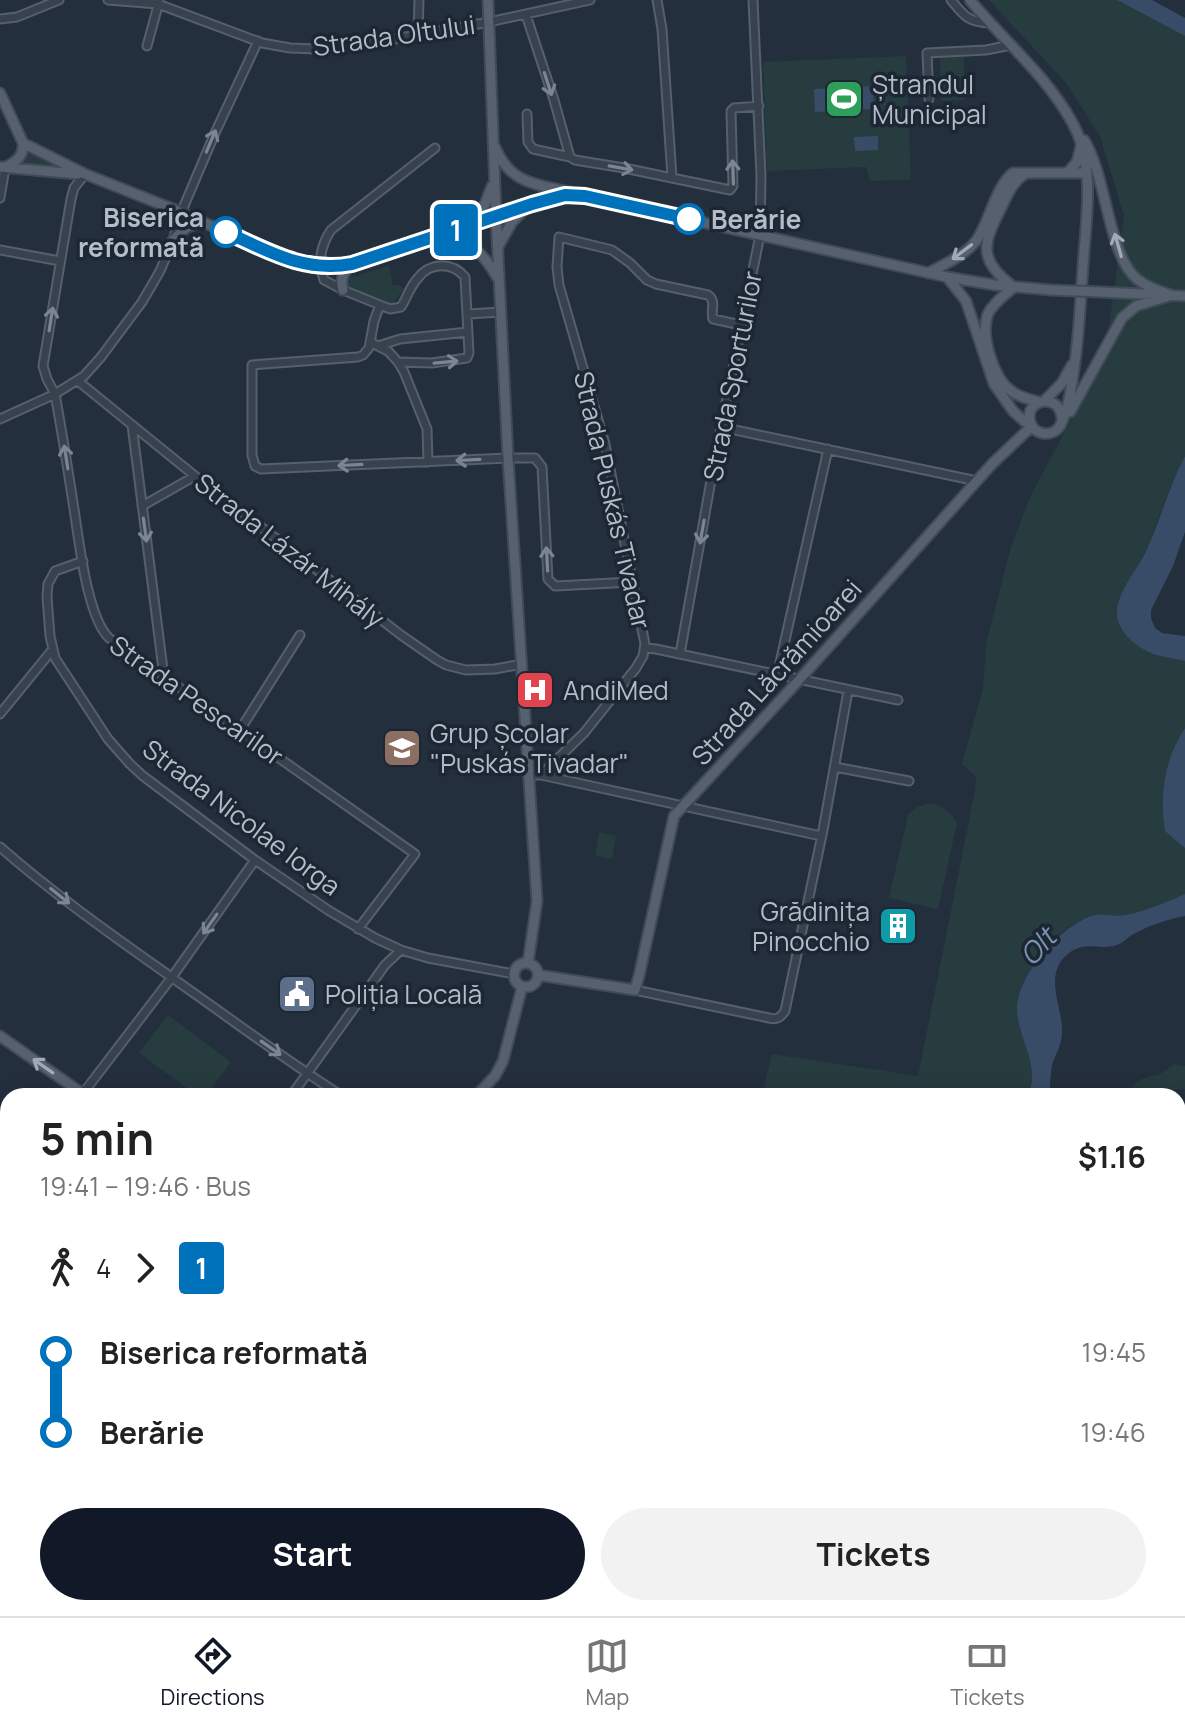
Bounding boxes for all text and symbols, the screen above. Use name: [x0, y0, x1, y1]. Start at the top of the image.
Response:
street label: Strada Oltului: [311, 6, 477, 64]
place label: Ștrandul Municipal: [872, 66, 987, 132]
one-way arrow: [542, 71, 557, 96]
sports icon: Ștrandul Municipal: [823, 78, 865, 120]
one-way arrow: [205, 129, 220, 154]
one-way arrow: [725, 159, 740, 186]
one-way arrow: [607, 161, 633, 176]
place label: Biserica reformată: [78, 199, 204, 265]
place label: Berărie: [711, 201, 801, 237]
line badge: 1: [430, 204, 482, 256]
marker: Berărie: [674, 204, 704, 234]
text: 1: [450, 211, 462, 249]
marker: Biserica reformată: [211, 217, 241, 247]
one-way arrow: [1110, 232, 1125, 258]
one-way arrow: [952, 244, 973, 261]
street label: Strada Sporturilor: [694, 268, 770, 484]
one-way arrow: [44, 307, 59, 332]
one-way arrow: [432, 354, 459, 369]
street label: Strada Puskás Tivadar: [566, 368, 660, 632]
one-way arrow: [58, 445, 73, 470]
one-way arrow: [455, 453, 482, 468]
one-way arrow: [337, 458, 364, 473]
street label: Strada Lázár Mihály: [187, 464, 393, 636]
one-way arrow: [138, 517, 153, 542]
one-way arrow: [694, 518, 709, 544]
one-way arrow: [539, 546, 554, 573]
street label: Strada Lăcrămioarei: [683, 571, 869, 773]
street label: Strada Pescarilor: [103, 627, 291, 773]
hospital icon: AndiMed: [514, 669, 556, 711]
place label: AndiMed: [563, 672, 669, 708]
place label: Grup Școlar "Puskás Tivadar": [430, 715, 629, 781]
school or university icon: Grup Școlar "Puskás Tivadar": [381, 727, 423, 769]
street label: Strada Nicolae Iorga: [136, 731, 348, 903]
one-way arrow: [49, 887, 70, 905]
place label: Grădinița Pinocchio: [752, 893, 870, 959]
building icon: Grădinița Pinocchio: [877, 905, 919, 947]
one-way arrow: [202, 912, 218, 934]
water label: Olt: [1010, 917, 1066, 973]
public building icon: Poliția Locală: [276, 973, 318, 1015]
place label: Poliția Locală: [325, 976, 482, 1012]
one-way arrow: [260, 1040, 282, 1056]
one-way arrow: [33, 1058, 55, 1074]
text: 5 min: [40, 1108, 154, 1168]
text: $1.16: [1078, 1136, 1146, 1177]
text: 19:41 – 19:46 · Bus: [40, 1168, 251, 1204]
icon: walk: [40, 1246, 84, 1290]
icon: forward: [123, 1246, 167, 1290]
text: 1: [195, 1249, 208, 1287]
text: 4: [96, 1250, 111, 1286]
text: Biserica reformată: [100, 1332, 368, 1373]
text: 19:45: [1082, 1334, 1146, 1370]
text: Berărie: [100, 1412, 204, 1453]
text: 19:46: [1080, 1414, 1146, 1450]
button: Start: [40, 1508, 585, 1600]
button: Tickets: [601, 1508, 1146, 1600]
tab: Directions: [160, 1634, 265, 1712]
tab: Map: [585, 1634, 629, 1712]
tab: Tickets: [950, 1634, 1025, 1712]

